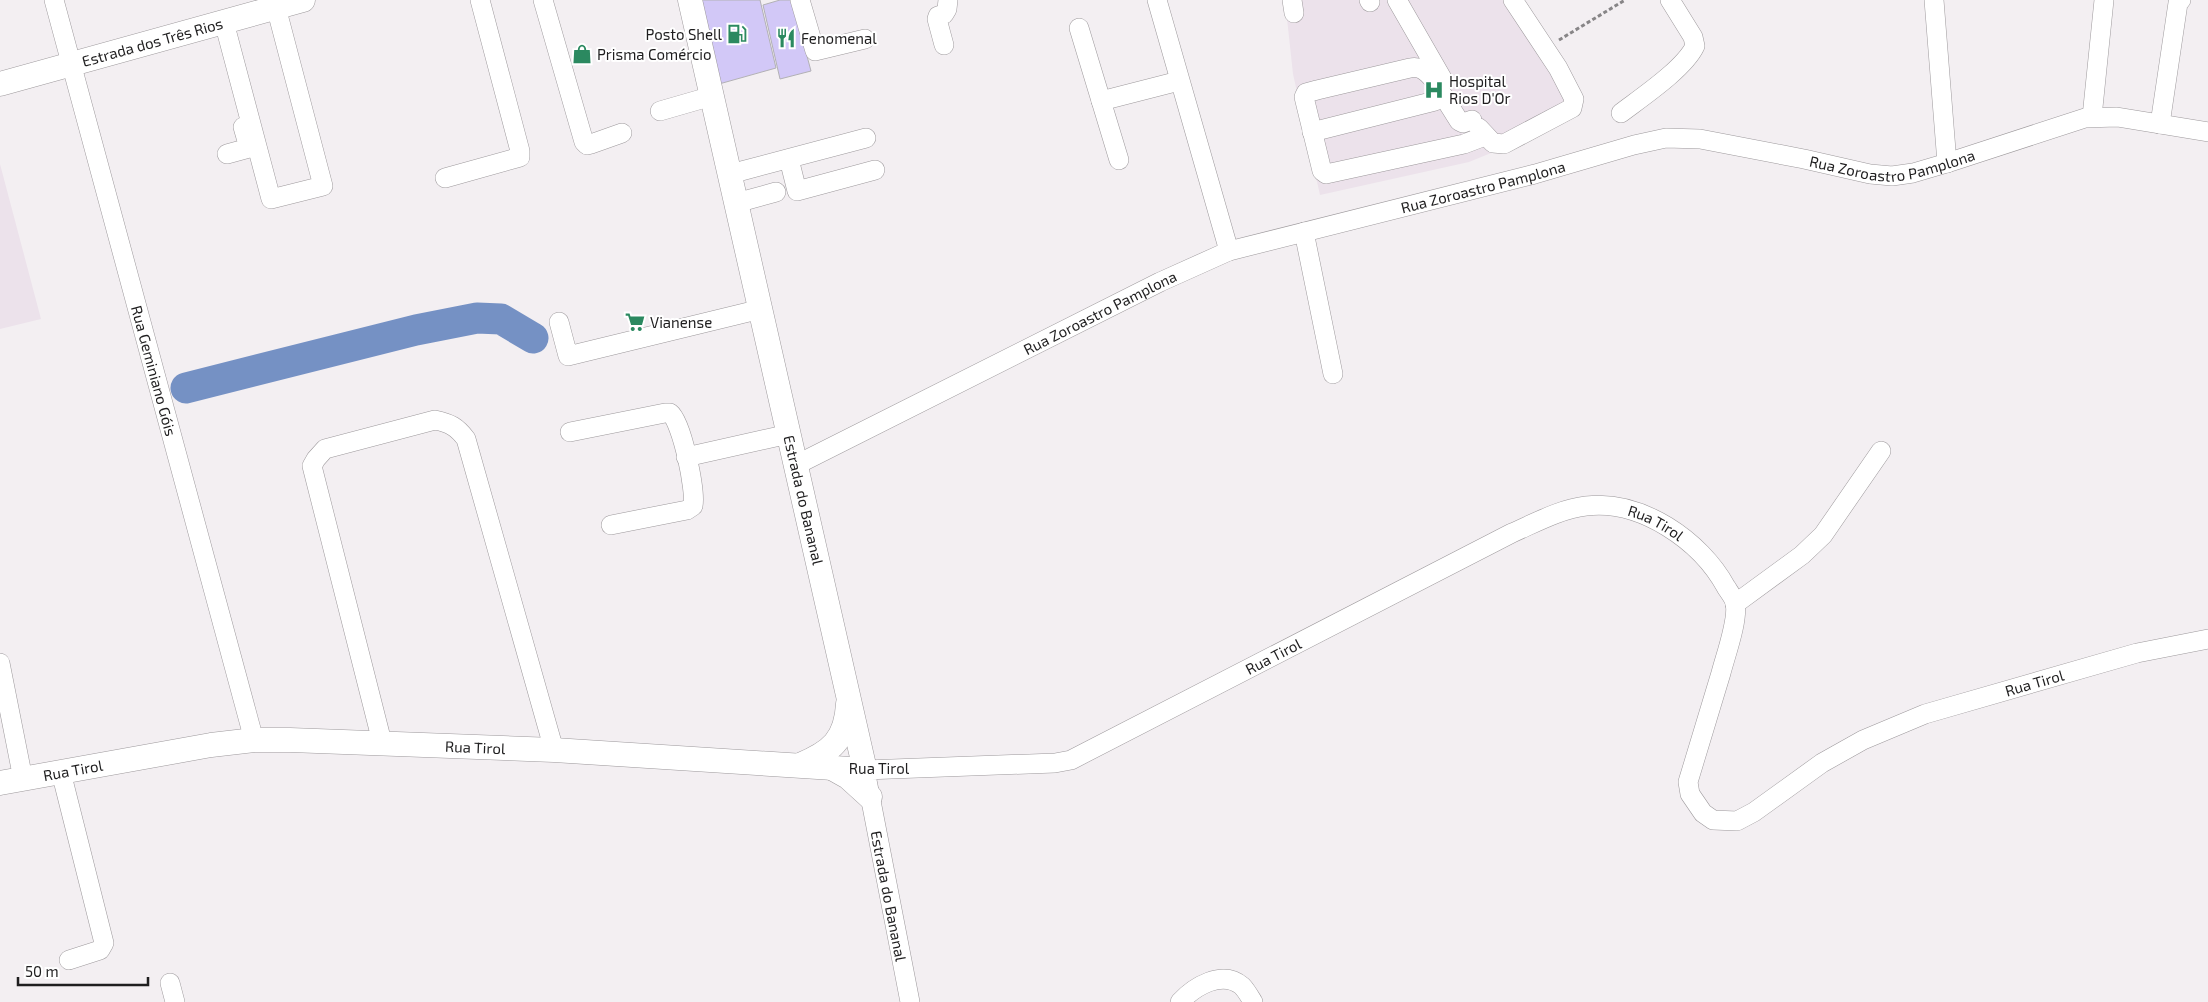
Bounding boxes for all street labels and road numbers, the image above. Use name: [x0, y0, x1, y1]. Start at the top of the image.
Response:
street label: Estrada dos Três Rios: [80, 14, 225, 70]
street label: Rua Zoroastro Pamplona: [1808, 146, 1977, 185]
street label: Rua Zoroastro Pamplona: [1399, 157, 1567, 216]
street label: Rua Zoroastro Pamplona: [1020, 267, 1179, 358]
street label: Rua Geminiano Góis: [128, 303, 180, 438]
street label: Estrada do Bananal: [780, 433, 828, 567]
street label: Rua Tirol: [1626, 501, 1688, 544]
street label: Rua Tirol: [1242, 634, 1305, 678]
street label: Rua Tirol: [2003, 665, 2066, 700]
street label: Rua Tirol: [445, 737, 506, 757]
street label: Rua Tirol: [42, 756, 105, 784]
street label: Rua Tirol: [849, 759, 910, 777]
street label: Estrada do Bananal: [868, 829, 911, 963]

